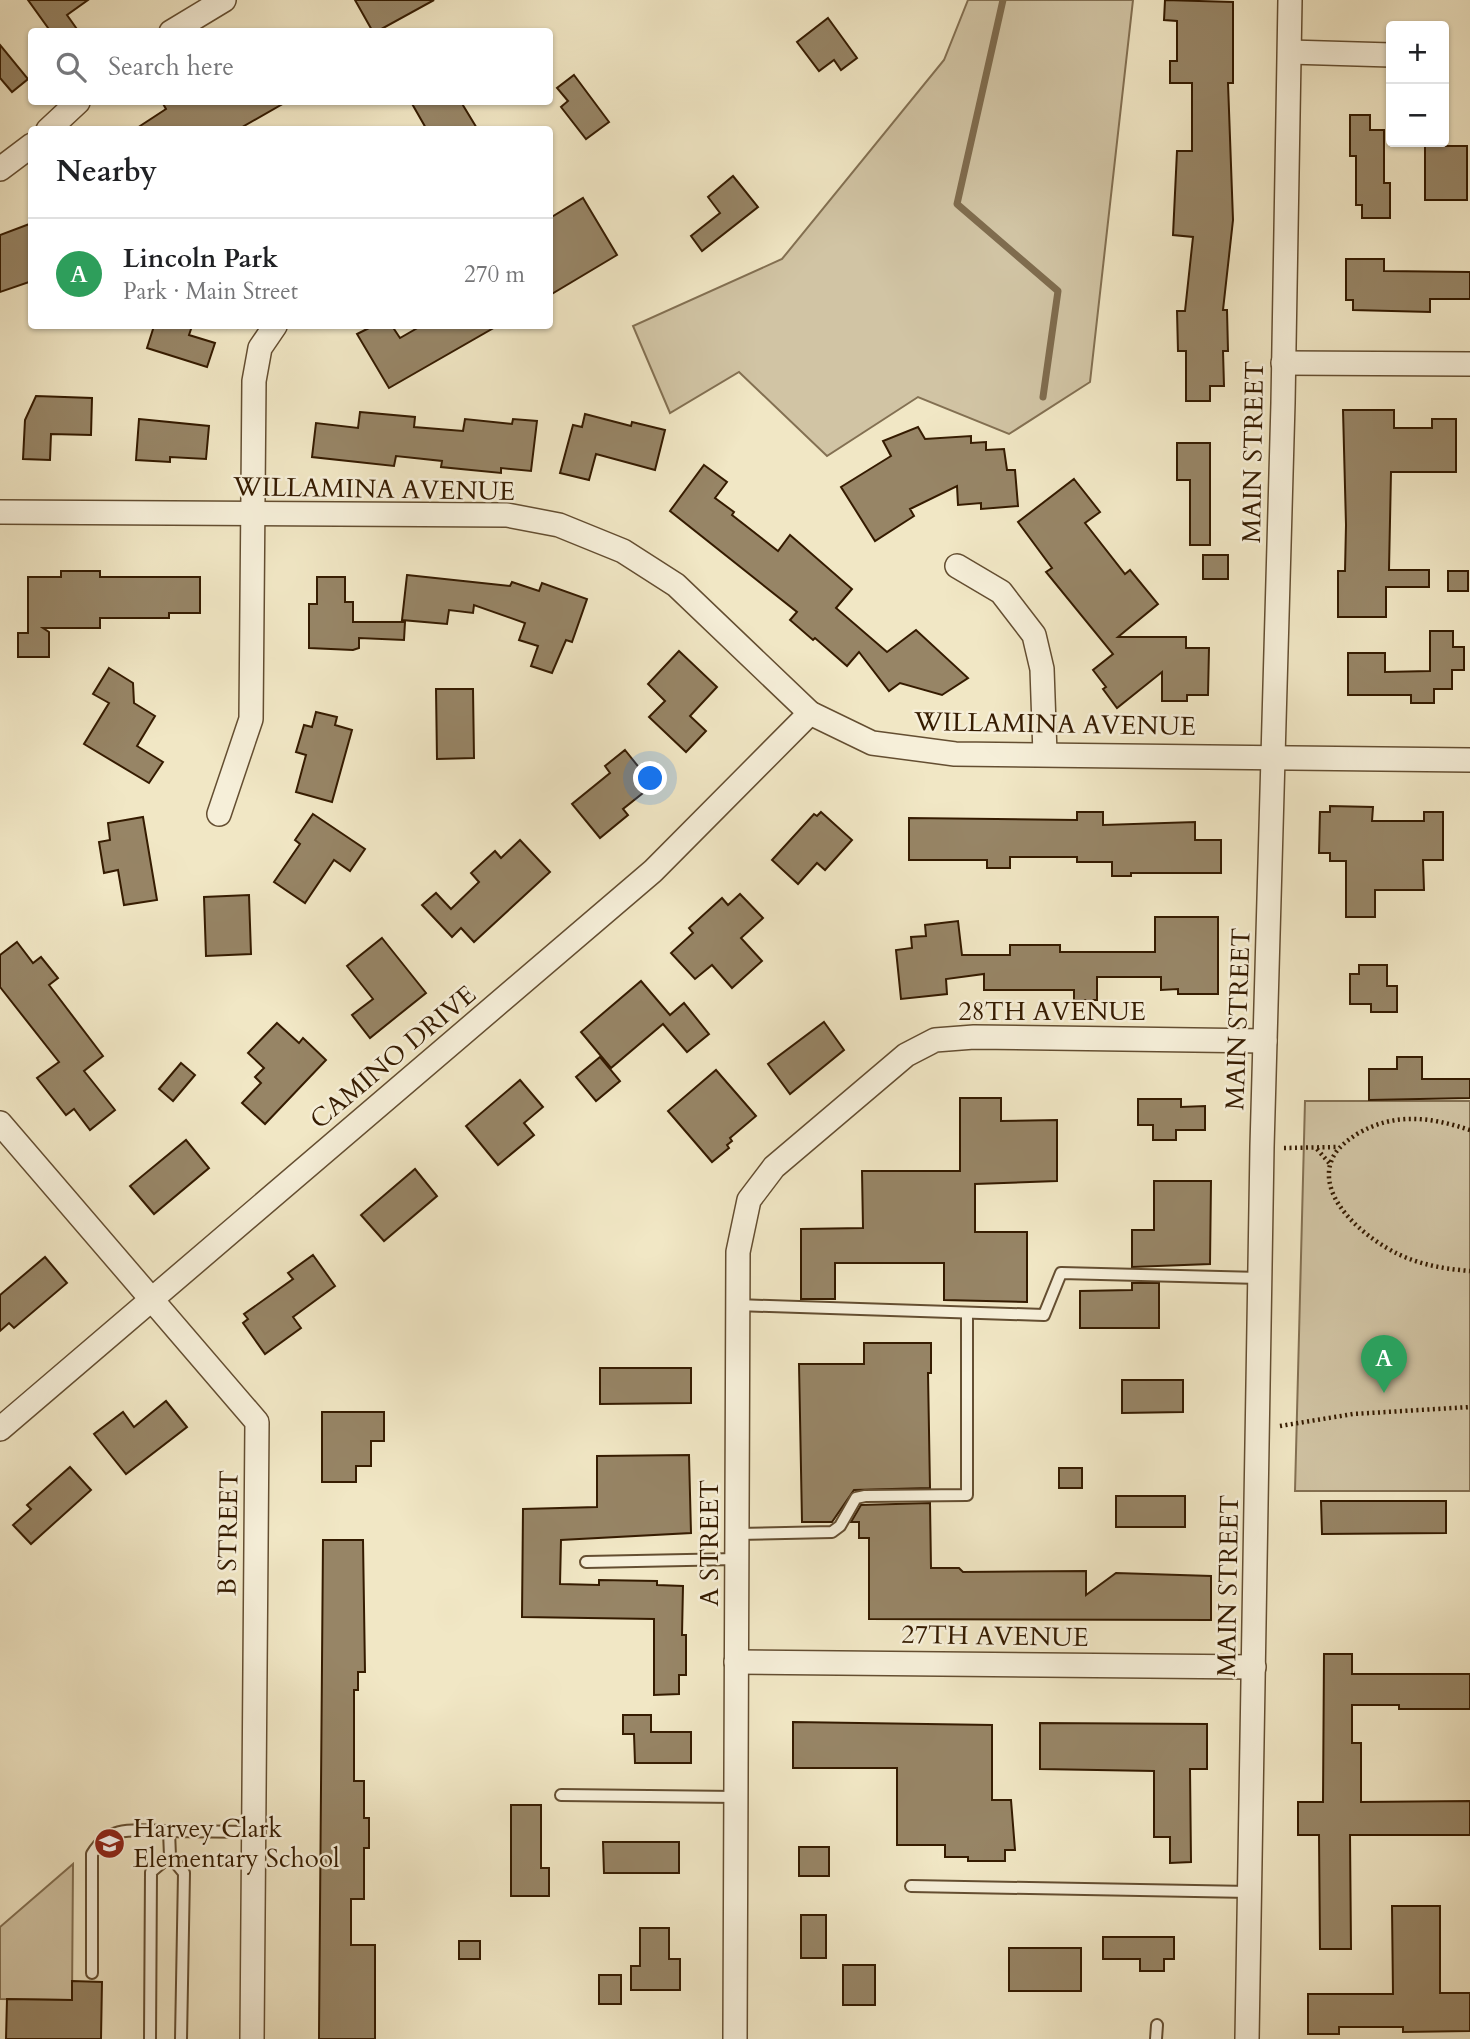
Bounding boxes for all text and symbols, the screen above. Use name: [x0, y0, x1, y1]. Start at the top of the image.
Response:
map controls: [1386, 21, 1449, 147]
button: +: [1386, 21, 1449, 84]
search box: [28, 28, 553, 105]
icon: search: [52, 48, 90, 86]
text: Search here: [108, 49, 234, 84]
button: −: [1386, 84, 1449, 147]
text: Nearby: [56, 151, 157, 192]
text: Lincoln Park: [123, 241, 278, 276]
text: A: [70, 259, 88, 290]
text: 270 m: [464, 259, 525, 290]
text: Park · Main Street: [123, 276, 298, 307]
street label: MAIN STREET: [1234, 361, 1272, 543]
street label: WILLAMINA AVENUE: [232, 469, 515, 509]
street label: WILLAMINA AVENUE: [913, 704, 1196, 744]
your location: [633, 761, 667, 795]
street label: MAIN STREET: [1217, 927, 1259, 1111]
street label: CAMINO DRIVE: [303, 977, 483, 1137]
street label: 28TH AVENUE: [958, 994, 1146, 1029]
pin: A: [1361, 1335, 1407, 1393]
street label: B STREET: [209, 1470, 247, 1596]
street label: A STREET: [692, 1480, 727, 1606]
street label: MAIN STREET: [1209, 1495, 1247, 1677]
street label: 27TH AVENUE: [901, 1617, 1089, 1655]
place label: Harvey Clark Elementary School: [133, 1811, 340, 1876]
school or university icon: Harvey Clark Elementary School: [93, 1826, 127, 1860]

